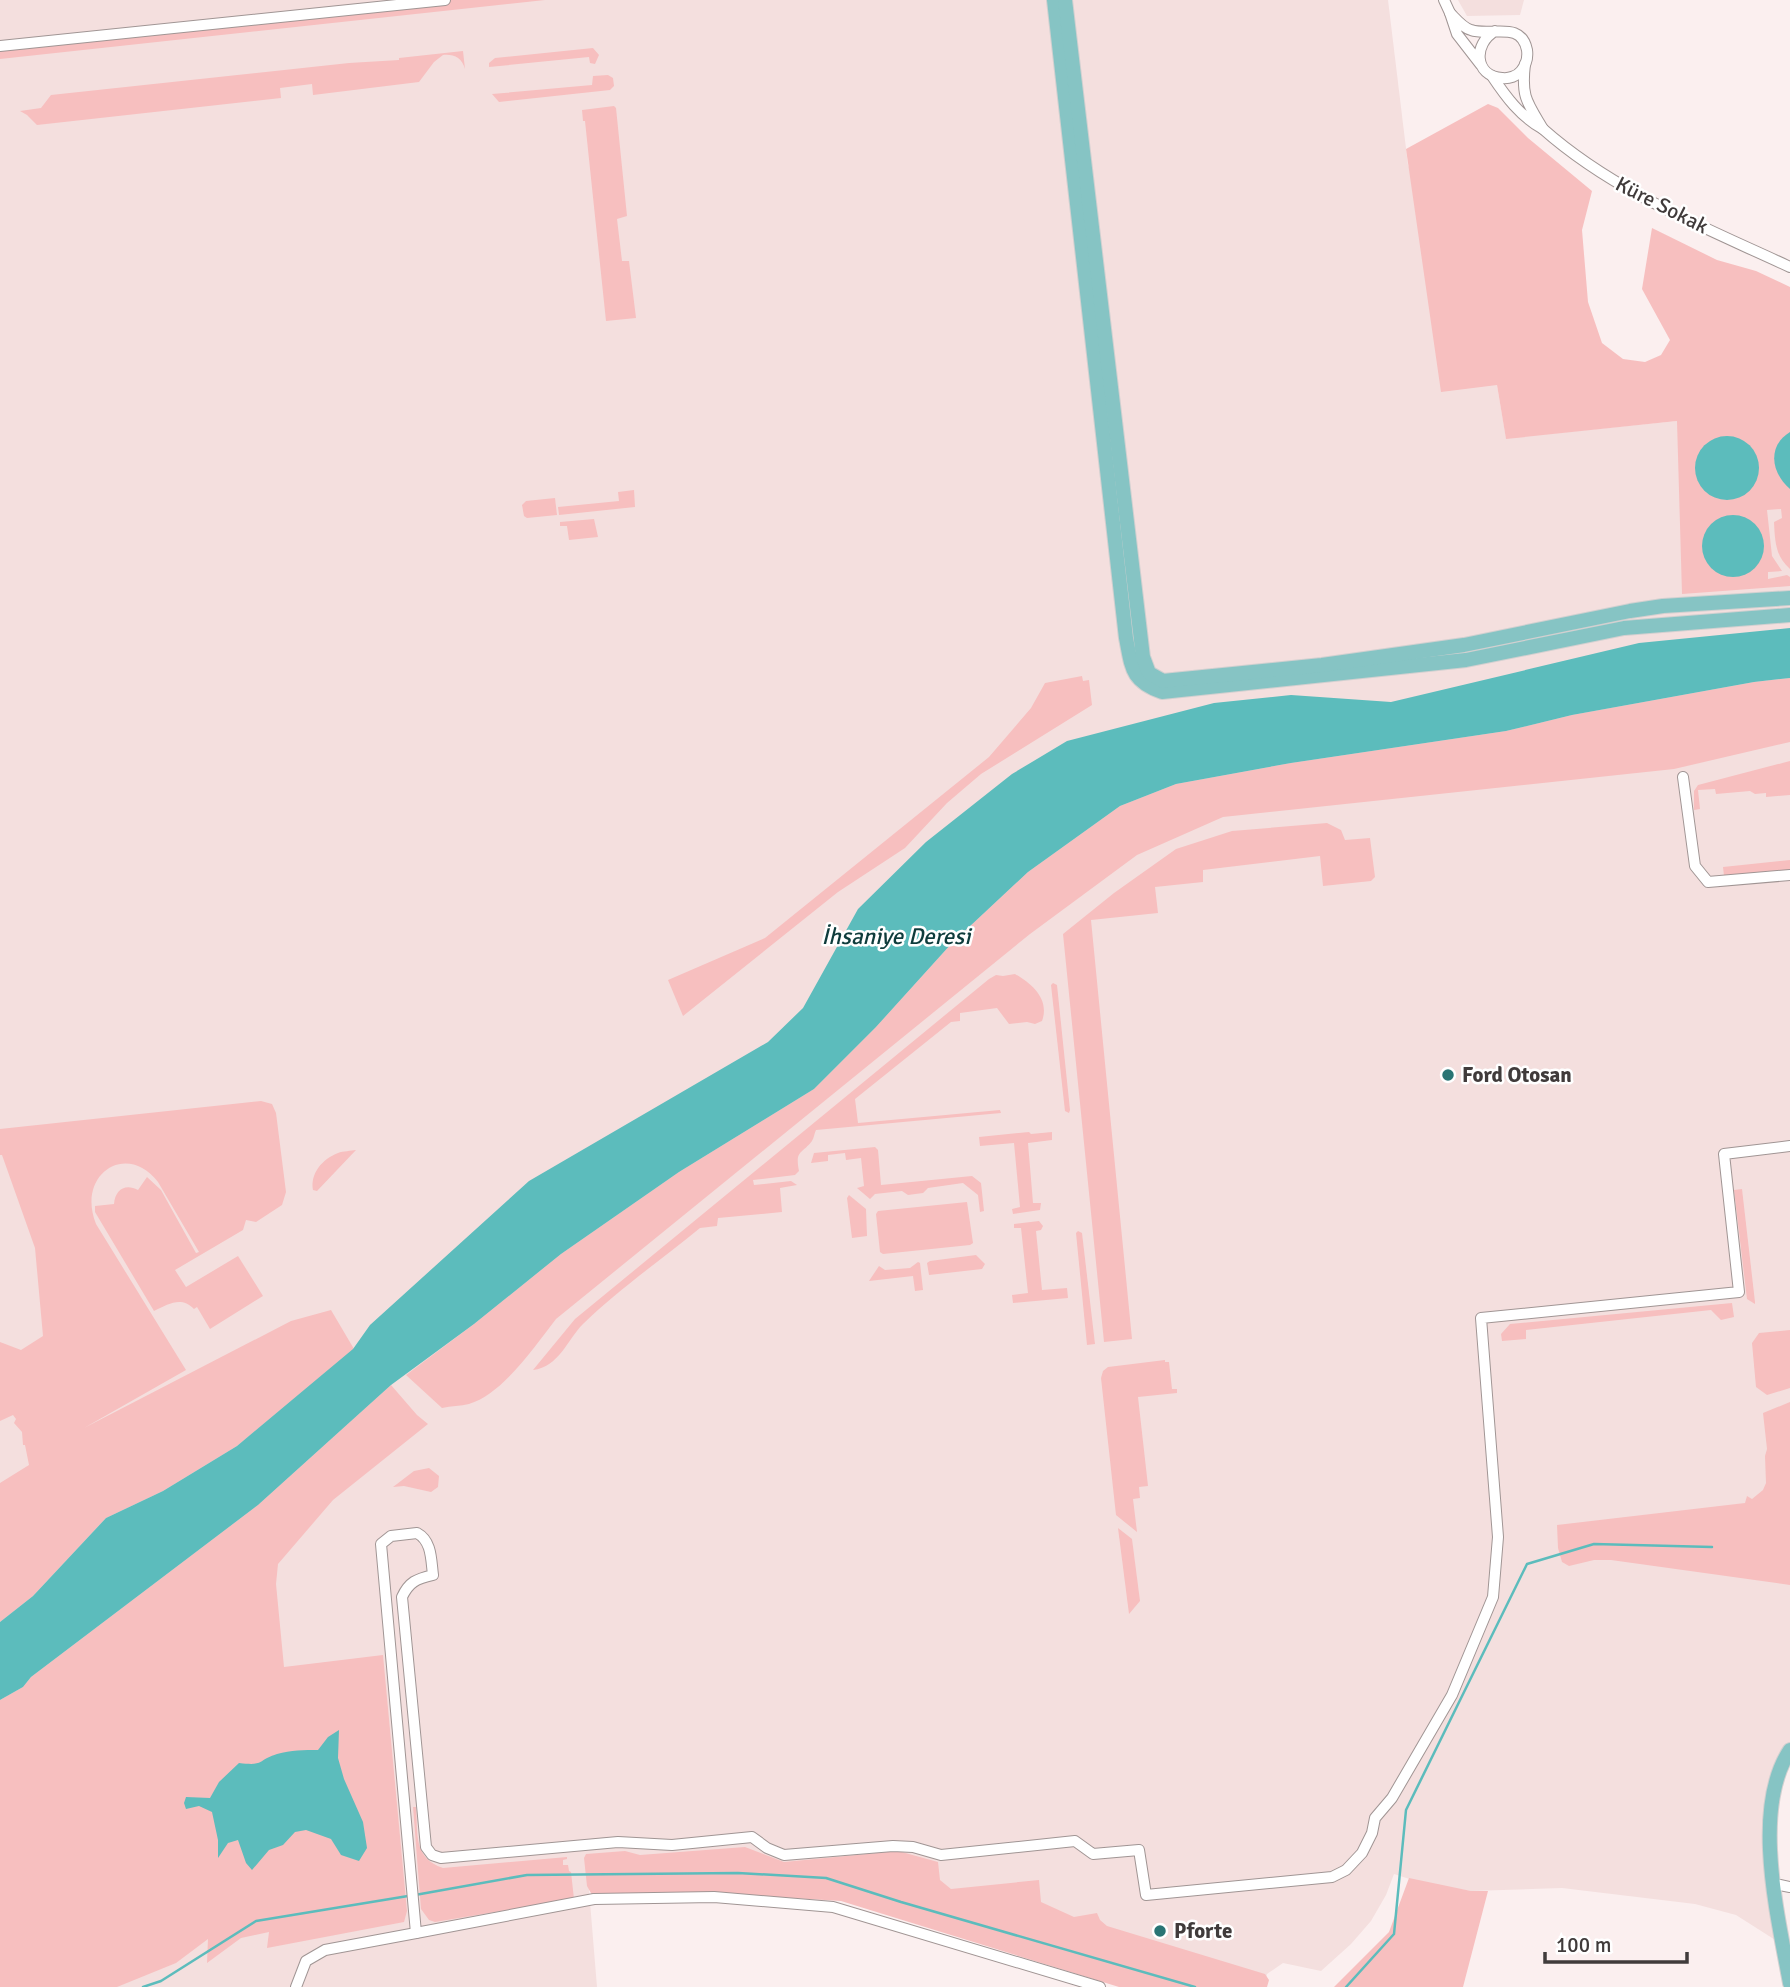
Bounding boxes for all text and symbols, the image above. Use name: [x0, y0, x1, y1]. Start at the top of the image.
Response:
street label: Küre Sokak: [1611, 171, 1713, 240]
water label: İhsaniye Deresi: [822, 922, 973, 951]
place label: Ford Otosan: [1462, 1062, 1572, 1088]
marker: Ford Otosan: [1440, 1067, 1456, 1083]
place label: Pforte: [1174, 1918, 1232, 1944]
scale bar: [1545, 1920, 1687, 1964]
marker: Pforte: [1152, 1923, 1168, 1939]
text: 100 m: [1556, 1932, 1611, 1958]

